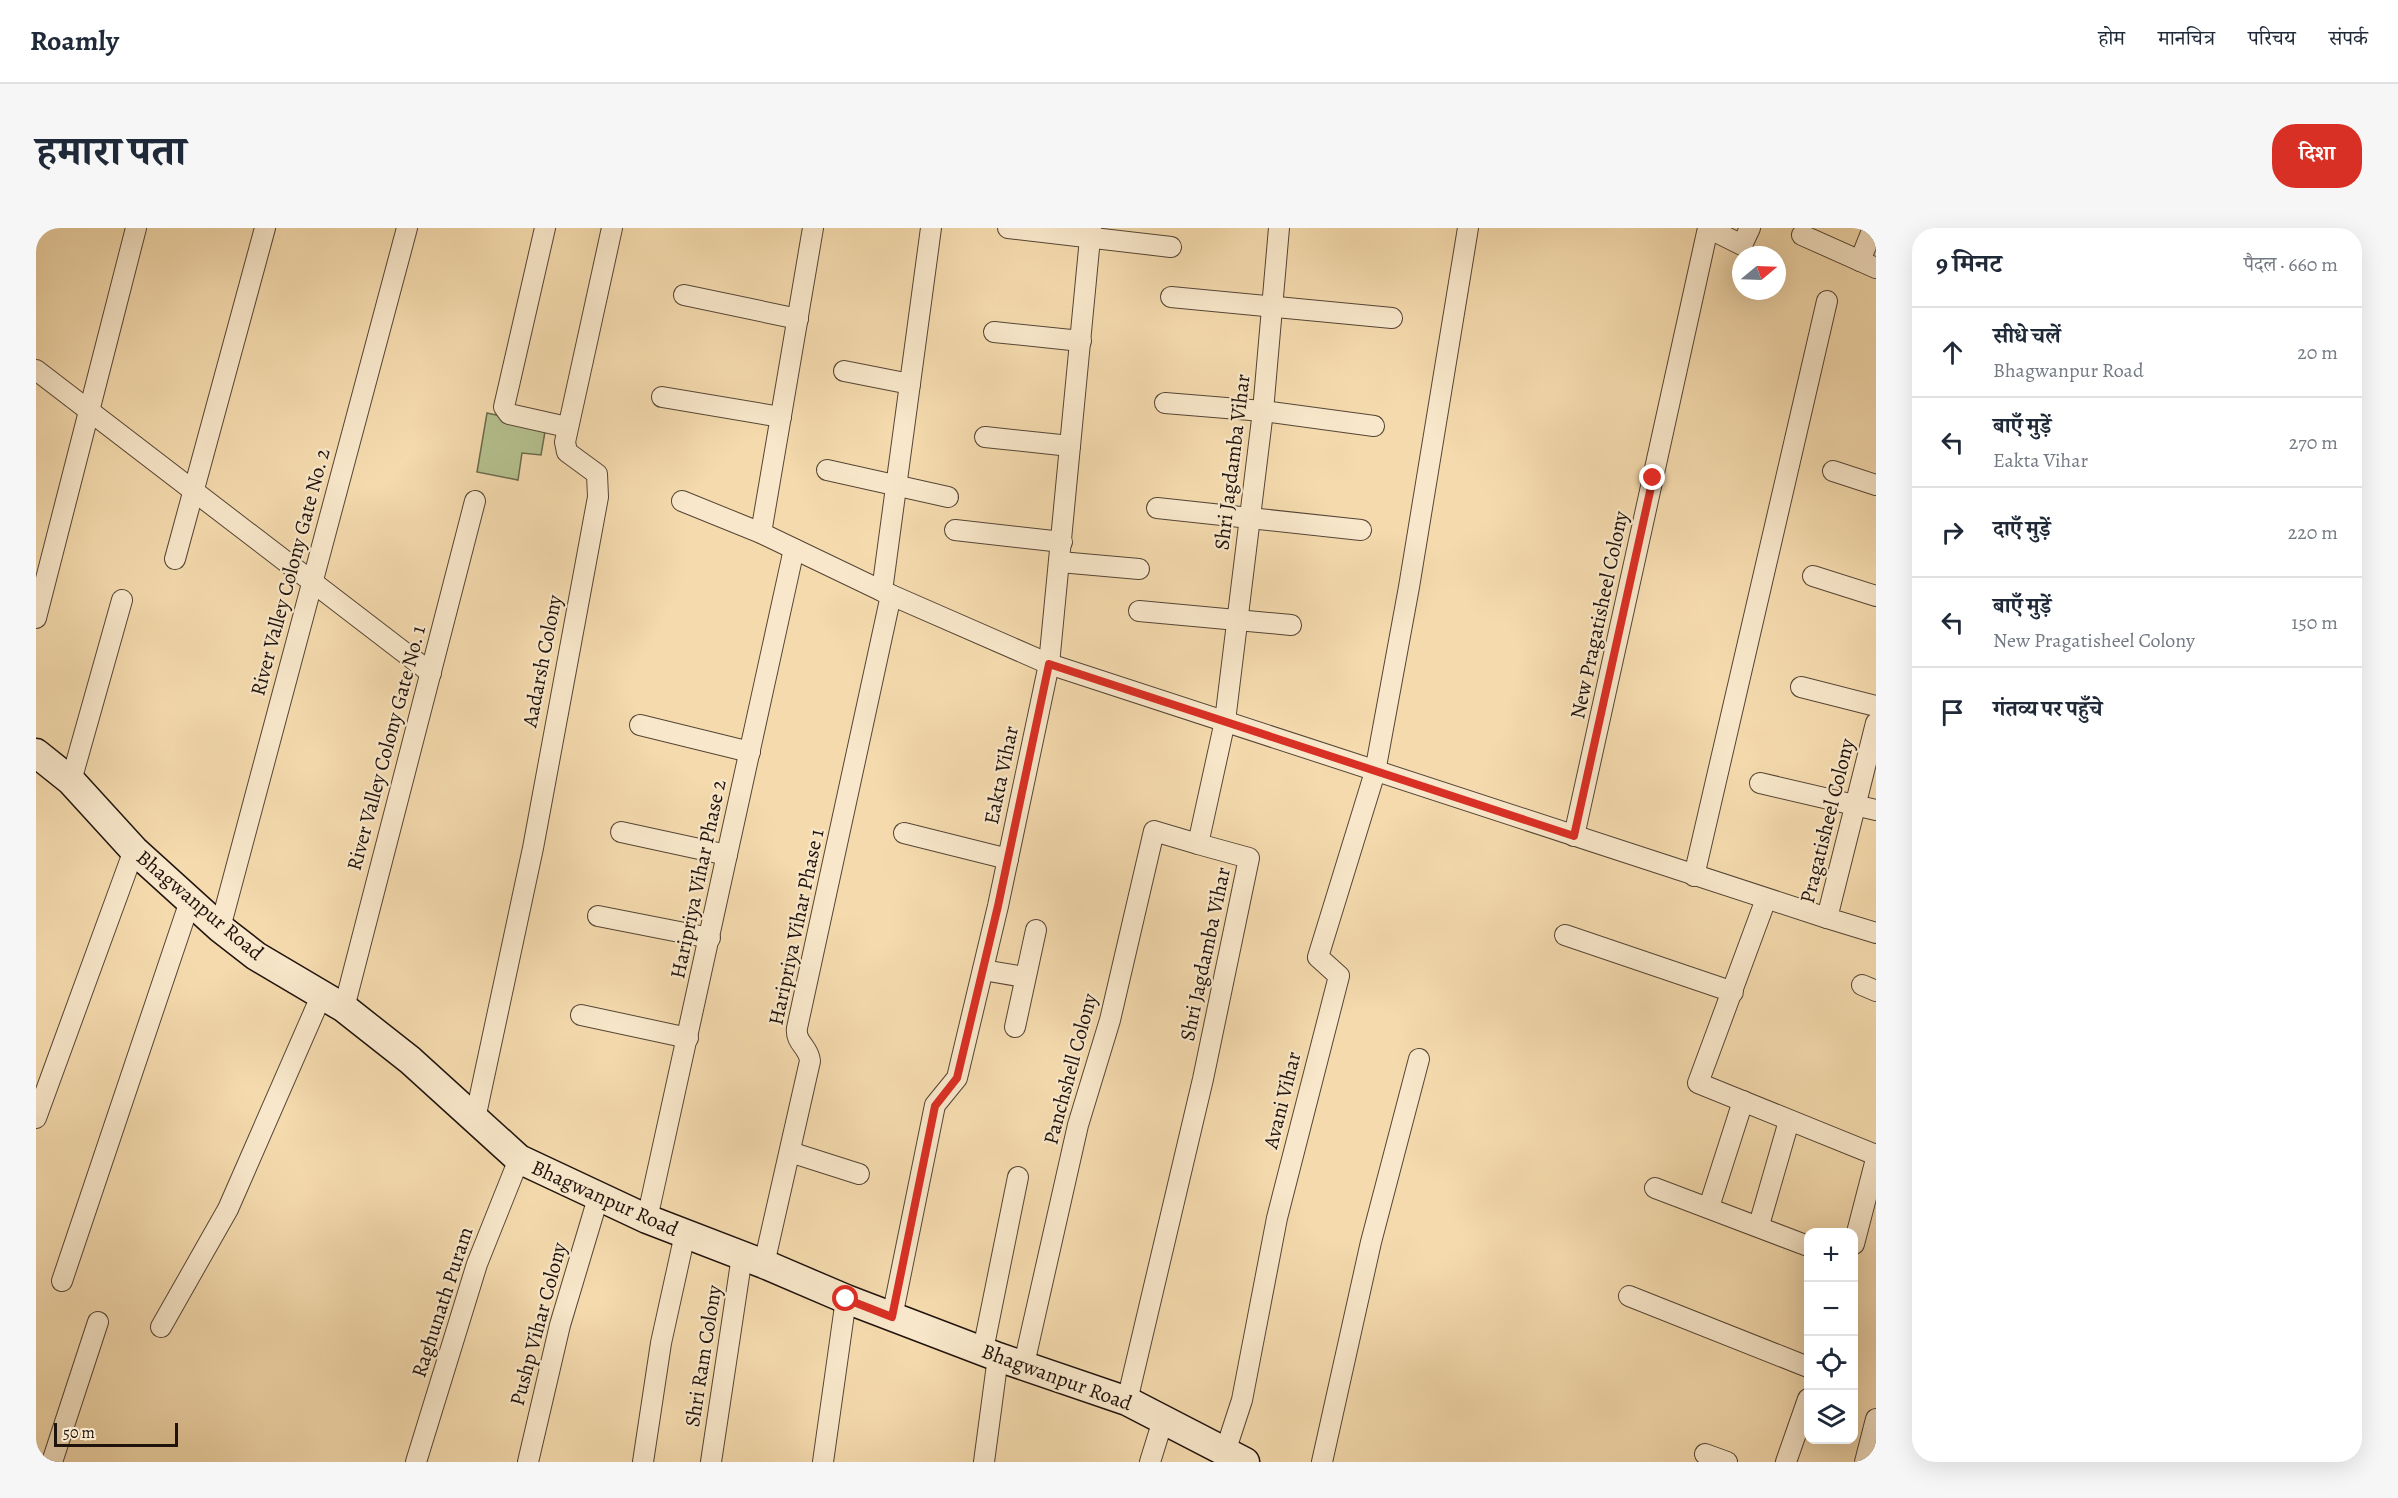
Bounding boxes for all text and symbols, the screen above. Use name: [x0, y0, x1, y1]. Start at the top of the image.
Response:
text: Roamly: [30, 22, 119, 60]
text: होम: [2098, 24, 2125, 52]
text: मानचित्र: [2158, 24, 2215, 52]
text: परिचय: [2248, 24, 2296, 52]
text: संपर्क: [2329, 24, 2368, 52]
text: हमारा पता: [36, 122, 186, 179]
button: दिशा: [2272, 124, 2362, 188]
north arrow: [1732, 246, 1786, 300]
text: 9 मिनट: [1936, 246, 2002, 281]
text: पैदल · 660 m: [2244, 251, 2338, 278]
text: सीधे चलें: [1993, 321, 2061, 351]
icon: ahead: [1936, 336, 1969, 369]
text: 20 m: [2297, 339, 2338, 366]
text: Bhagwanpur Road: [1993, 357, 2144, 384]
street label: Shri Jagdamba Vihar: [1207, 373, 1257, 551]
text: बाएँ मुड़ें: [1993, 411, 2051, 441]
icon: left: [1936, 426, 1969, 459]
text: 270 m: [2289, 429, 2338, 456]
street label: River Valley Colony Gate No. 2: [243, 445, 337, 699]
text: Eakta Vihar: [1993, 447, 2088, 474]
route end: [1639, 464, 1665, 490]
street label: New Pragatisheel Colony: [1563, 508, 1635, 722]
text: दाएँ मुड़ें: [1993, 514, 2051, 544]
icon: right: [1936, 516, 1969, 549]
text: 220 m: [2288, 519, 2338, 546]
text: बाएँ मुड़ें: [1993, 591, 2051, 621]
street label: Aadarsh Colony: [515, 592, 569, 731]
icon: left: [1936, 606, 1969, 639]
text: 150 m: [2291, 609, 2338, 636]
street label: River Valley Colony Gate No. 1: [340, 622, 432, 874]
text: New Pragatisheel Colony: [1993, 627, 2195, 654]
text: गंतव्य पर पहुँचे: [1993, 694, 2102, 724]
icon: arrive: [1936, 696, 1969, 729]
street label: Eakta Vihar: [977, 723, 1025, 827]
street label: Pragatisheel Colony: [1793, 735, 1861, 906]
street label: Haripriya Vihar Phase 2: [663, 777, 733, 981]
street label: Haripriya Vihar Phase 1: [762, 826, 830, 1028]
street label: Bhagwanpur Road: [130, 843, 270, 967]
street label: Shri Jagdamba Vihar: [1173, 865, 1237, 1043]
street label: Panchshell Colony: [1036, 990, 1104, 1148]
street label: Avani Vihar: [1256, 1049, 1308, 1152]
street label: Bhagwanpur Road: [527, 1153, 684, 1243]
street label: Raghunath Puram: [404, 1223, 480, 1381]
map controls: [1804, 1228, 1858, 1444]
button: +: [1804, 1228, 1858, 1282]
street label: Pushp Vihar Colony: [503, 1239, 573, 1409]
street label: Shri Ram Colony: [678, 1282, 728, 1429]
button: −: [1804, 1282, 1858, 1336]
route start: [832, 1285, 858, 1311]
button: locate: [1804, 1336, 1858, 1390]
street label: Bhagwanpur Road: [978, 1337, 1137, 1417]
button: layers: [1804, 1390, 1858, 1444]
scale bar: [54, 1420, 178, 1448]
text: 50 m: [63, 1422, 95, 1444]

